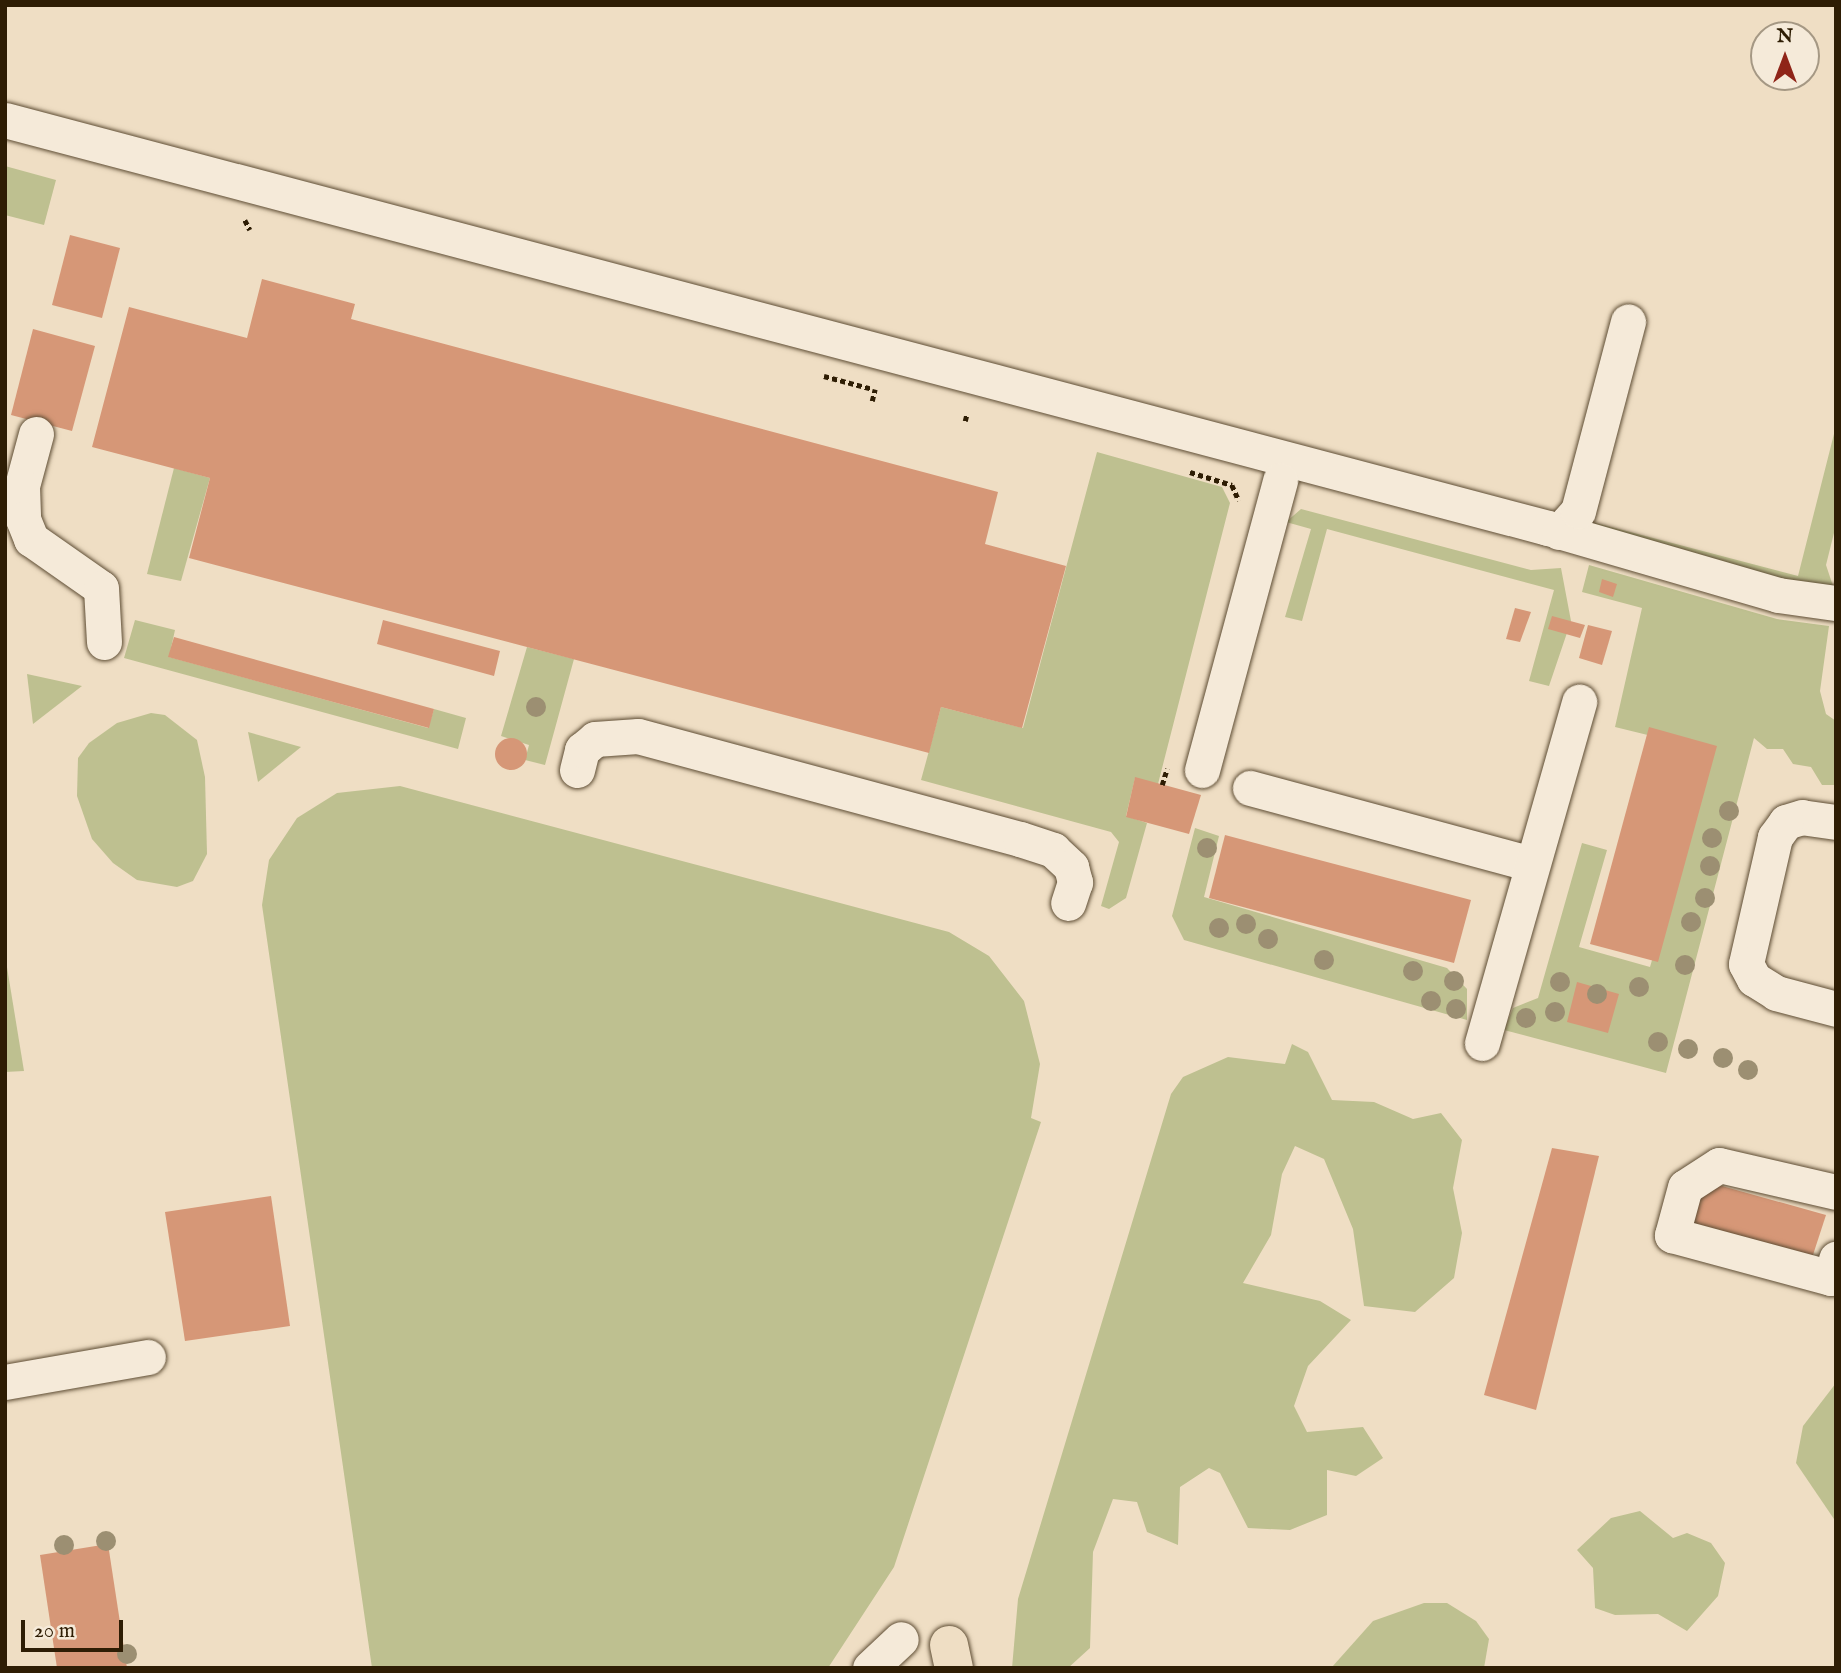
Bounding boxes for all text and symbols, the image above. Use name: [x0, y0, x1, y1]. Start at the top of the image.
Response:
north arrow: [1750, 21, 1820, 91]
text: N: [1777, 25, 1793, 49]
scale bar: [24, 1606, 126, 1650]
text: 20 m: [34, 1618, 75, 1645]

